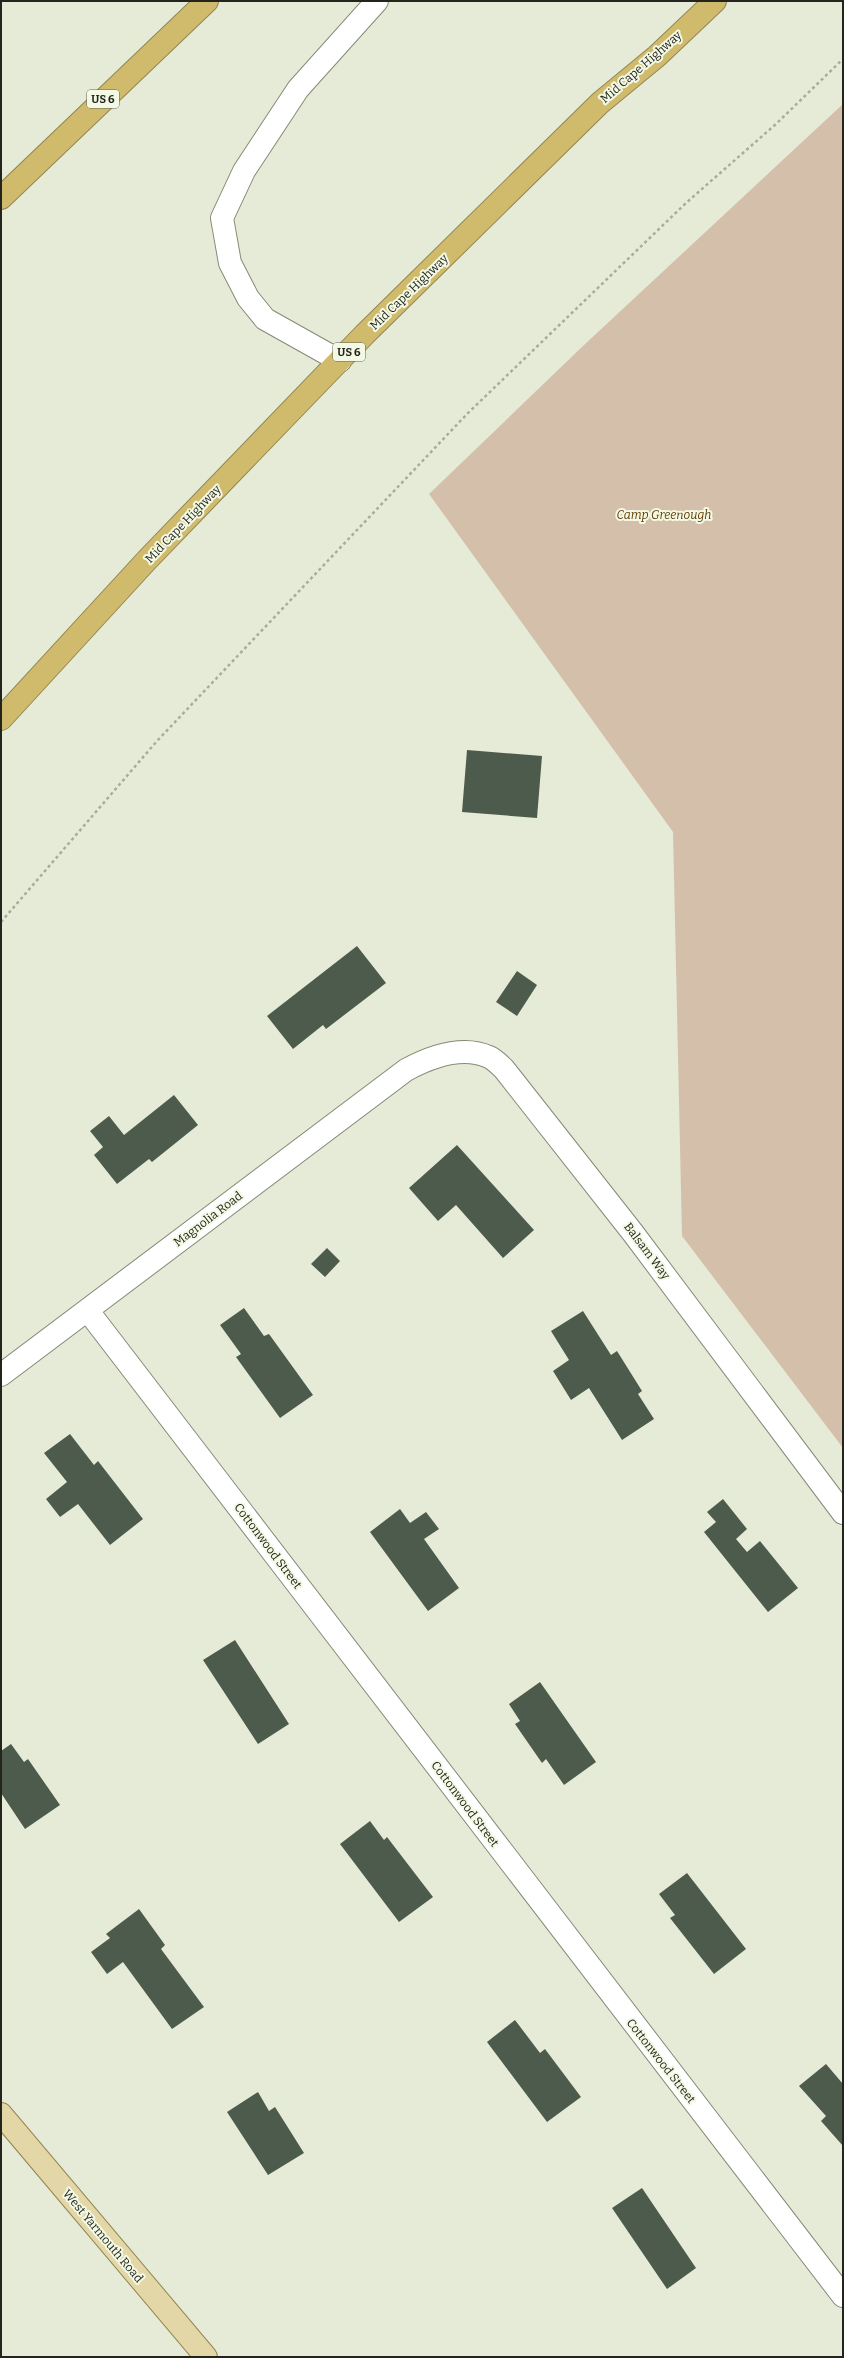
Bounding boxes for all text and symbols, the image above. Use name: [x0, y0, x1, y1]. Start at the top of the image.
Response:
street label: Mid Cape Highway: [598, 28, 685, 106]
road number: US 6: [87, 90, 119, 108]
street label: Mid Cape Highway: [367, 251, 451, 333]
road number: US 6: [333, 343, 365, 361]
street label: Mid Cape Highway: [142, 482, 224, 566]
park label: Camp Greenough: [617, 508, 711, 522]
street label: Magnolia Road: [171, 1189, 245, 1249]
street label: Balsam Way: [621, 1220, 673, 1283]
street label: Cottonwood Street: [231, 1500, 305, 1592]
street label: Cottonwood Street: [428, 1758, 502, 1850]
street label: Cottonwood Street: [624, 2016, 699, 2107]
street label: West Yarmouth Road: [60, 2187, 146, 2285]

